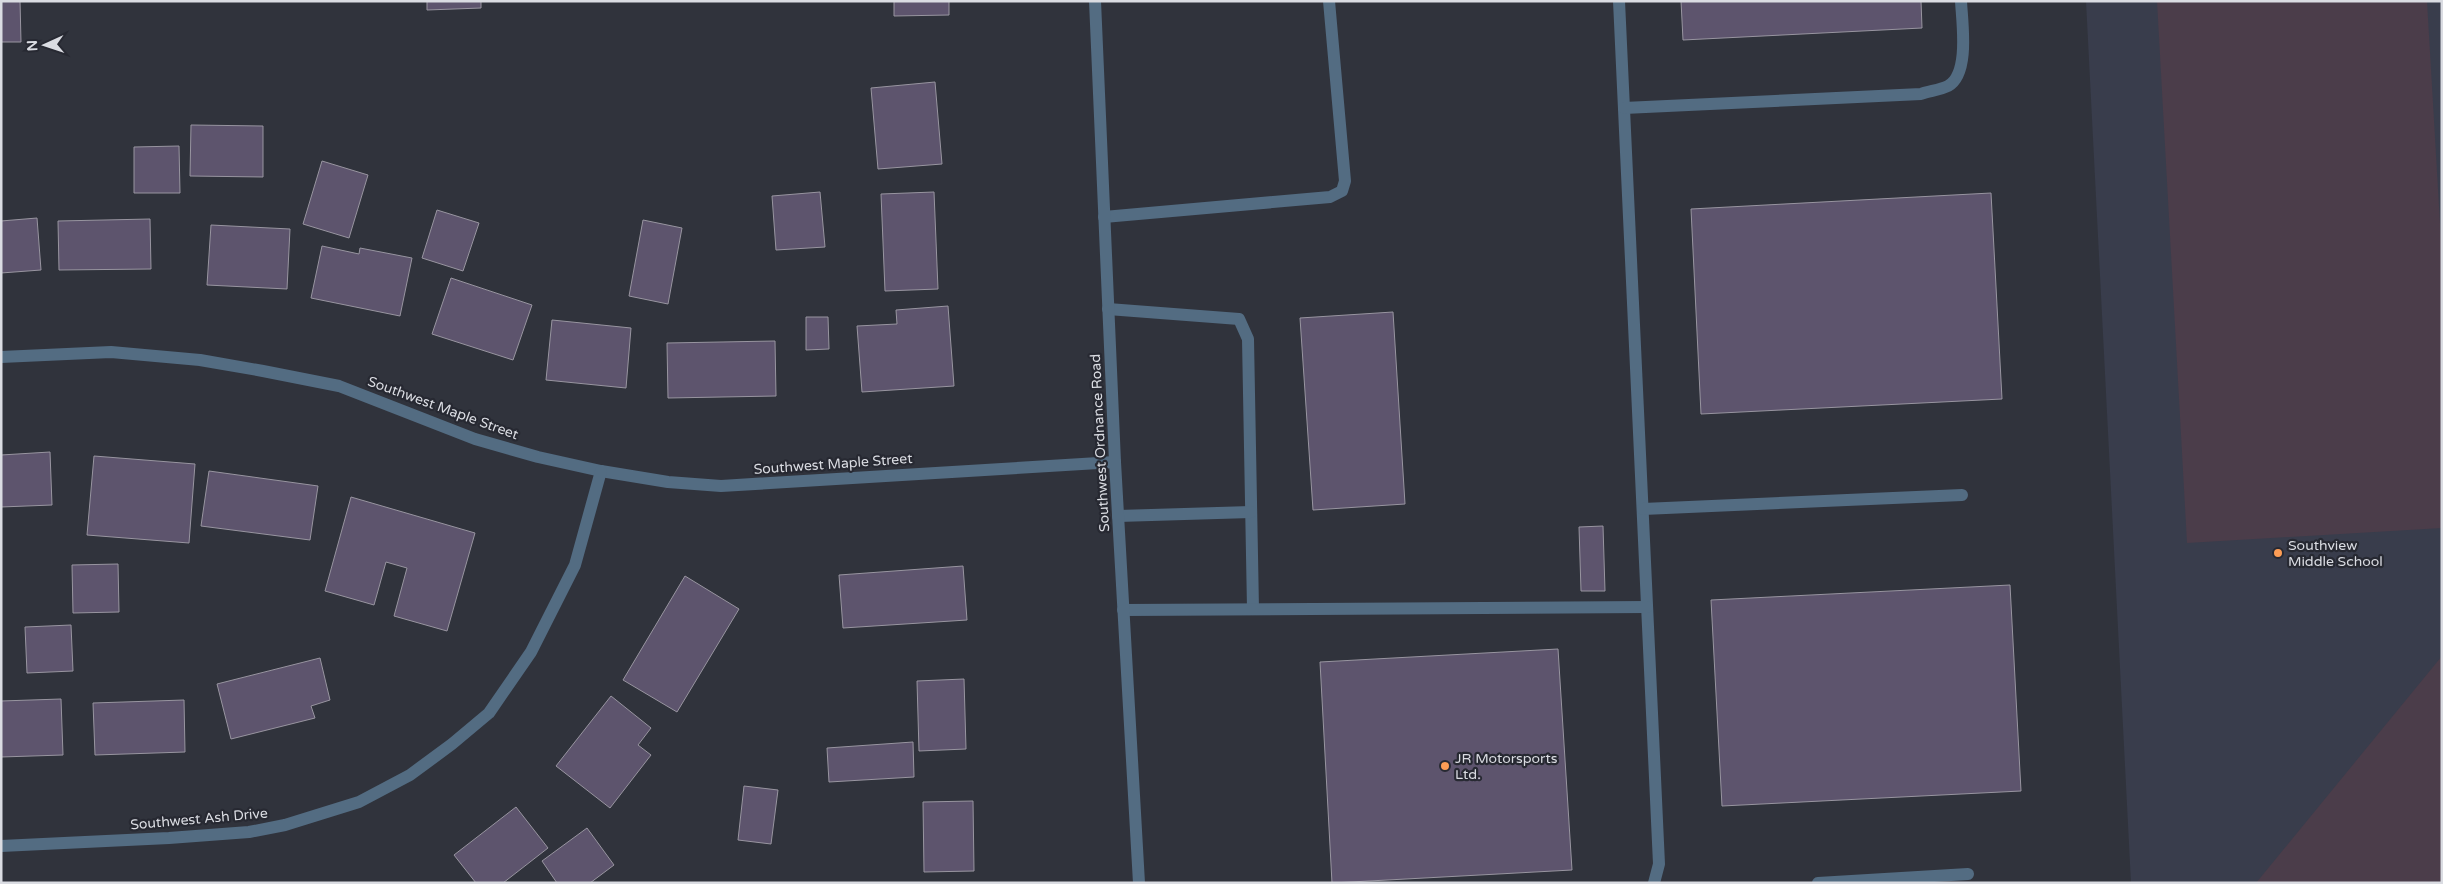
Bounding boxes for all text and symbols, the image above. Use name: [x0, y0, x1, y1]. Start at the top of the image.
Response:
north arrow: [20, 20, 70, 70]
text: N: [24, 40, 41, 52]
street label: Southwest Ordnance Road: [1087, 354, 1113, 532]
street label: Southwest Maple Street: [365, 373, 521, 443]
street label: Southwest Maple Street: [753, 450, 914, 478]
place label: Southview Middle School: [2288, 537, 2383, 570]
marker: Southview Middle School: [2272, 547, 2284, 559]
place label: JR Motorsports Ltd.: [1455, 750, 1558, 783]
marker: JR Motorsports Ltd.: [1439, 760, 1451, 772]
street label: Southwest Ash Drive: [130, 805, 268, 833]

